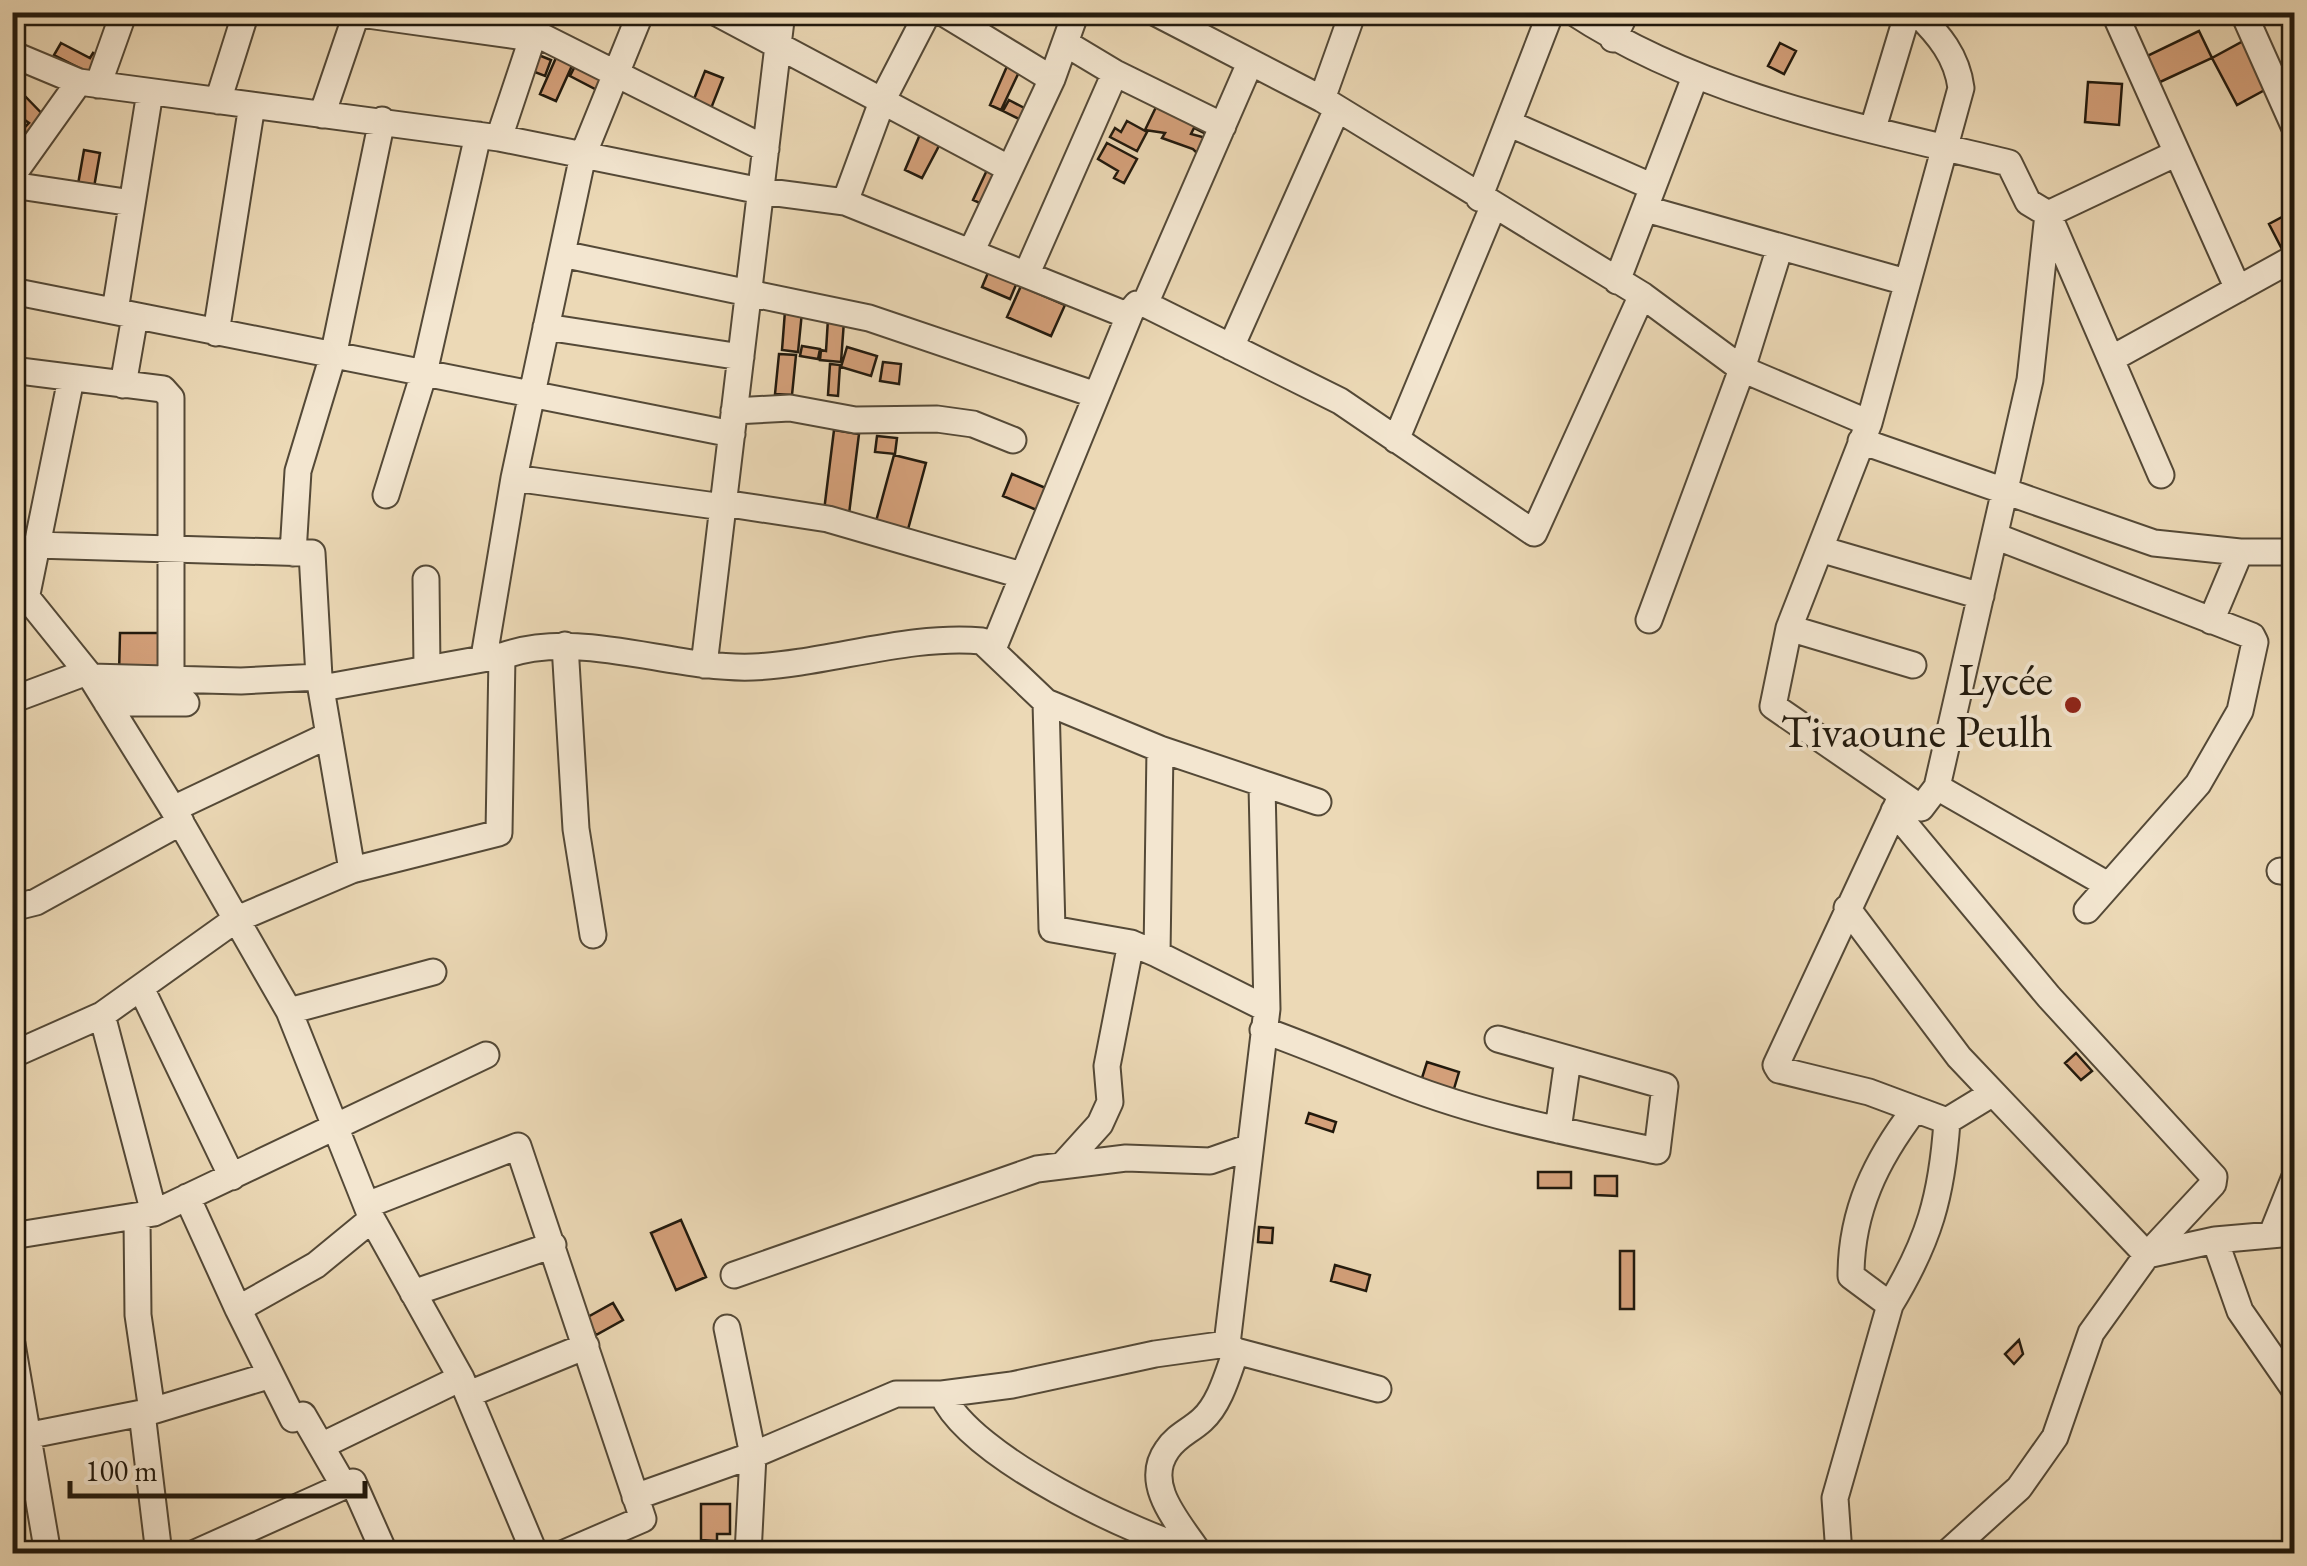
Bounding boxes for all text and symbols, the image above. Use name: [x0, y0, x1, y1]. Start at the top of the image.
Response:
place label: Lycée Tivaoune Peulh: [1781, 650, 2053, 760]
marker: Lycée Tivaoune Peulh: [2062, 694, 2084, 716]
scale bar: [70, 1436, 365, 1498]
text: 100 m: [85, 1451, 158, 1490]

